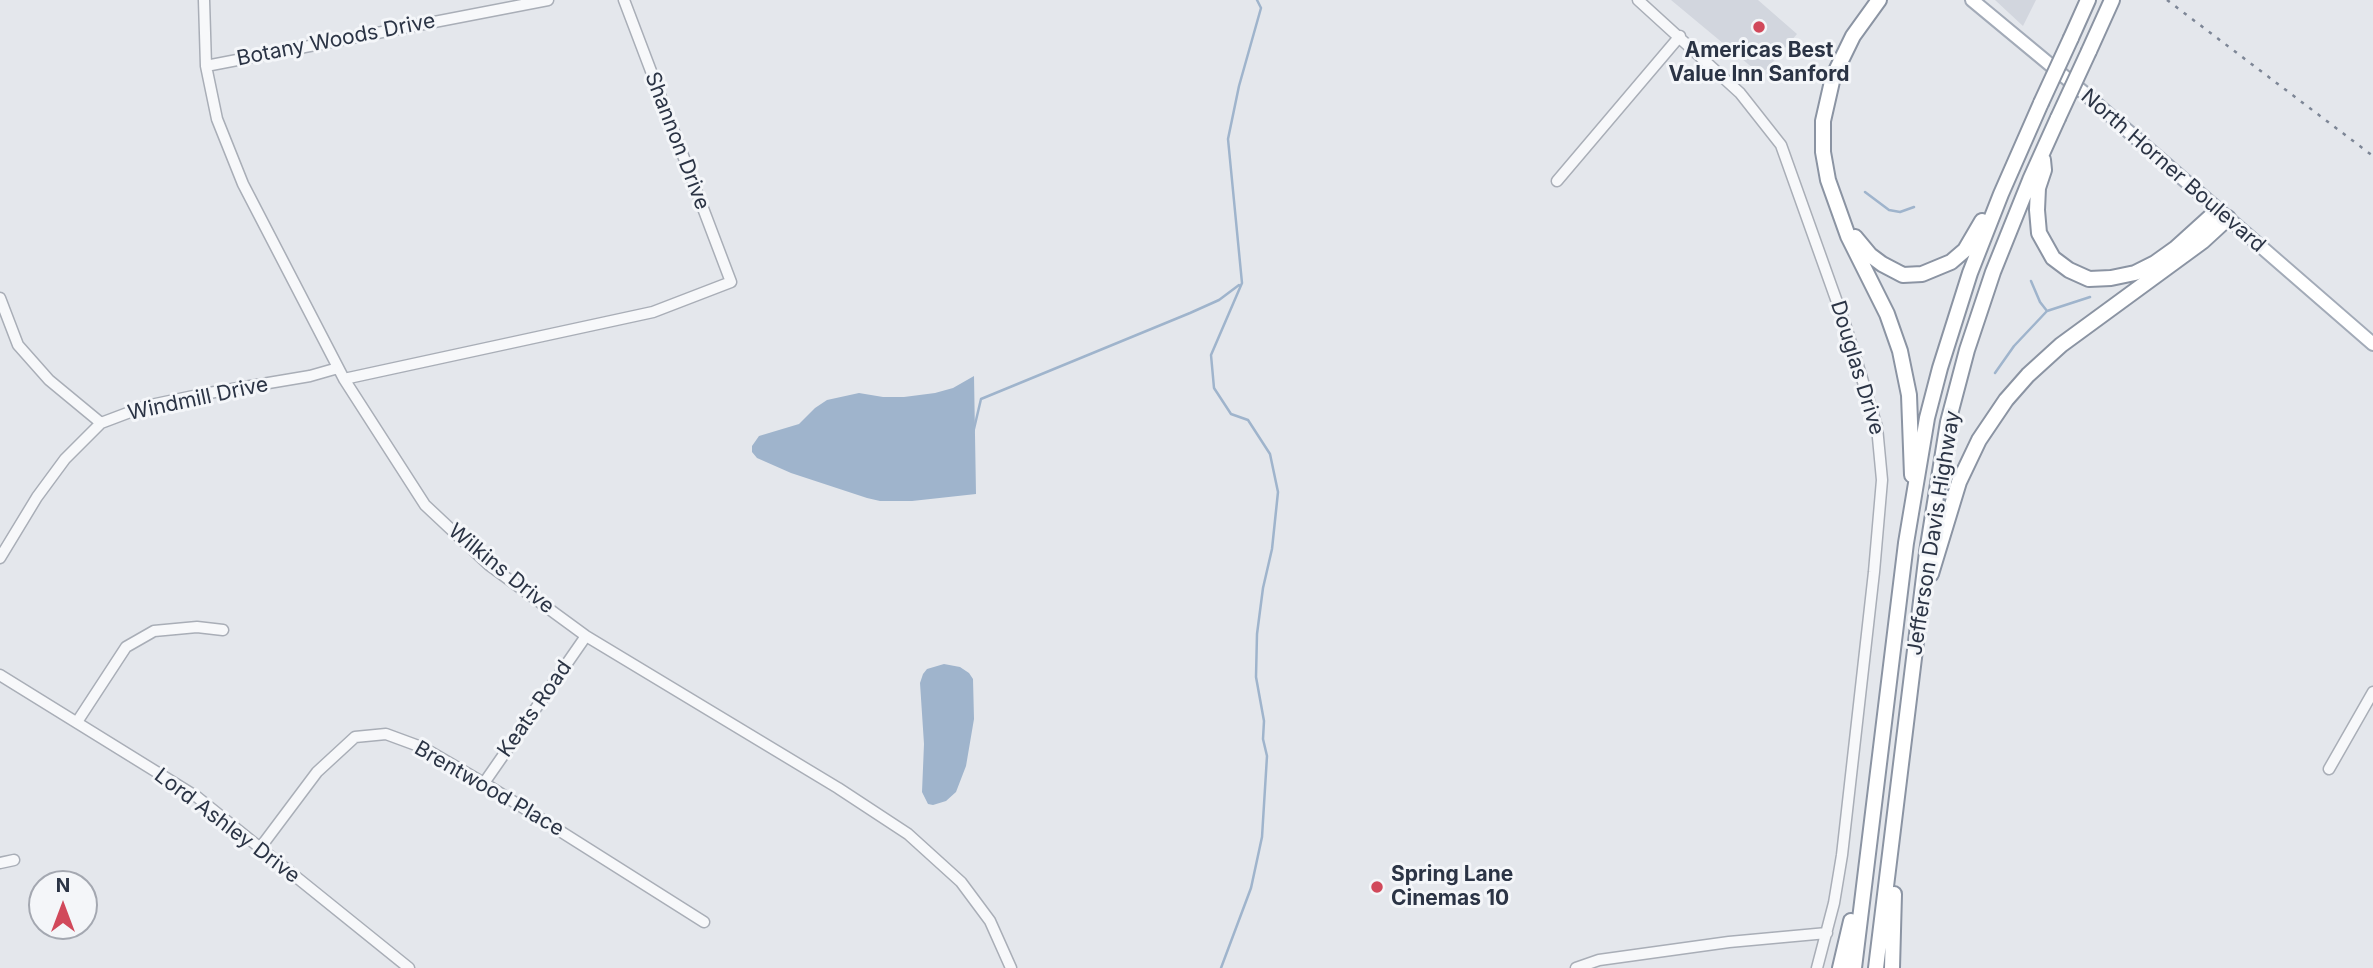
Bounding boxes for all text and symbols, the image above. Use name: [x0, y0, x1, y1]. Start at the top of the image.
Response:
street label: Botany Woods Drive: [235, 8, 437, 72]
marker: Americas Best Value Inn Sanford: [1751, 19, 1767, 35]
place label: Americas Best Value Inn Sanford: [1669, 38, 1849, 88]
street label: Shannon Drive: [639, 69, 715, 213]
street label: North Horner Boulevard: [2076, 84, 2270, 258]
street label: Douglas Drive: [1825, 298, 1889, 438]
street label: Windmill Drive: [126, 372, 270, 426]
street label: Jefferson Davis Highway: [1902, 409, 1966, 657]
street label: Wilkins Drive: [443, 519, 559, 619]
street label: Keats Road: [493, 656, 577, 762]
street label: Brentwood Place: [410, 736, 568, 842]
street label: Lord Ashley Drive: [149, 763, 305, 889]
place label: Spring Lane Cinemas 10: [1391, 862, 1513, 912]
north arrow: [28, 870, 98, 940]
text: N: [56, 874, 70, 897]
marker: Spring Lane Cinemas 10: [1369, 879, 1385, 895]

